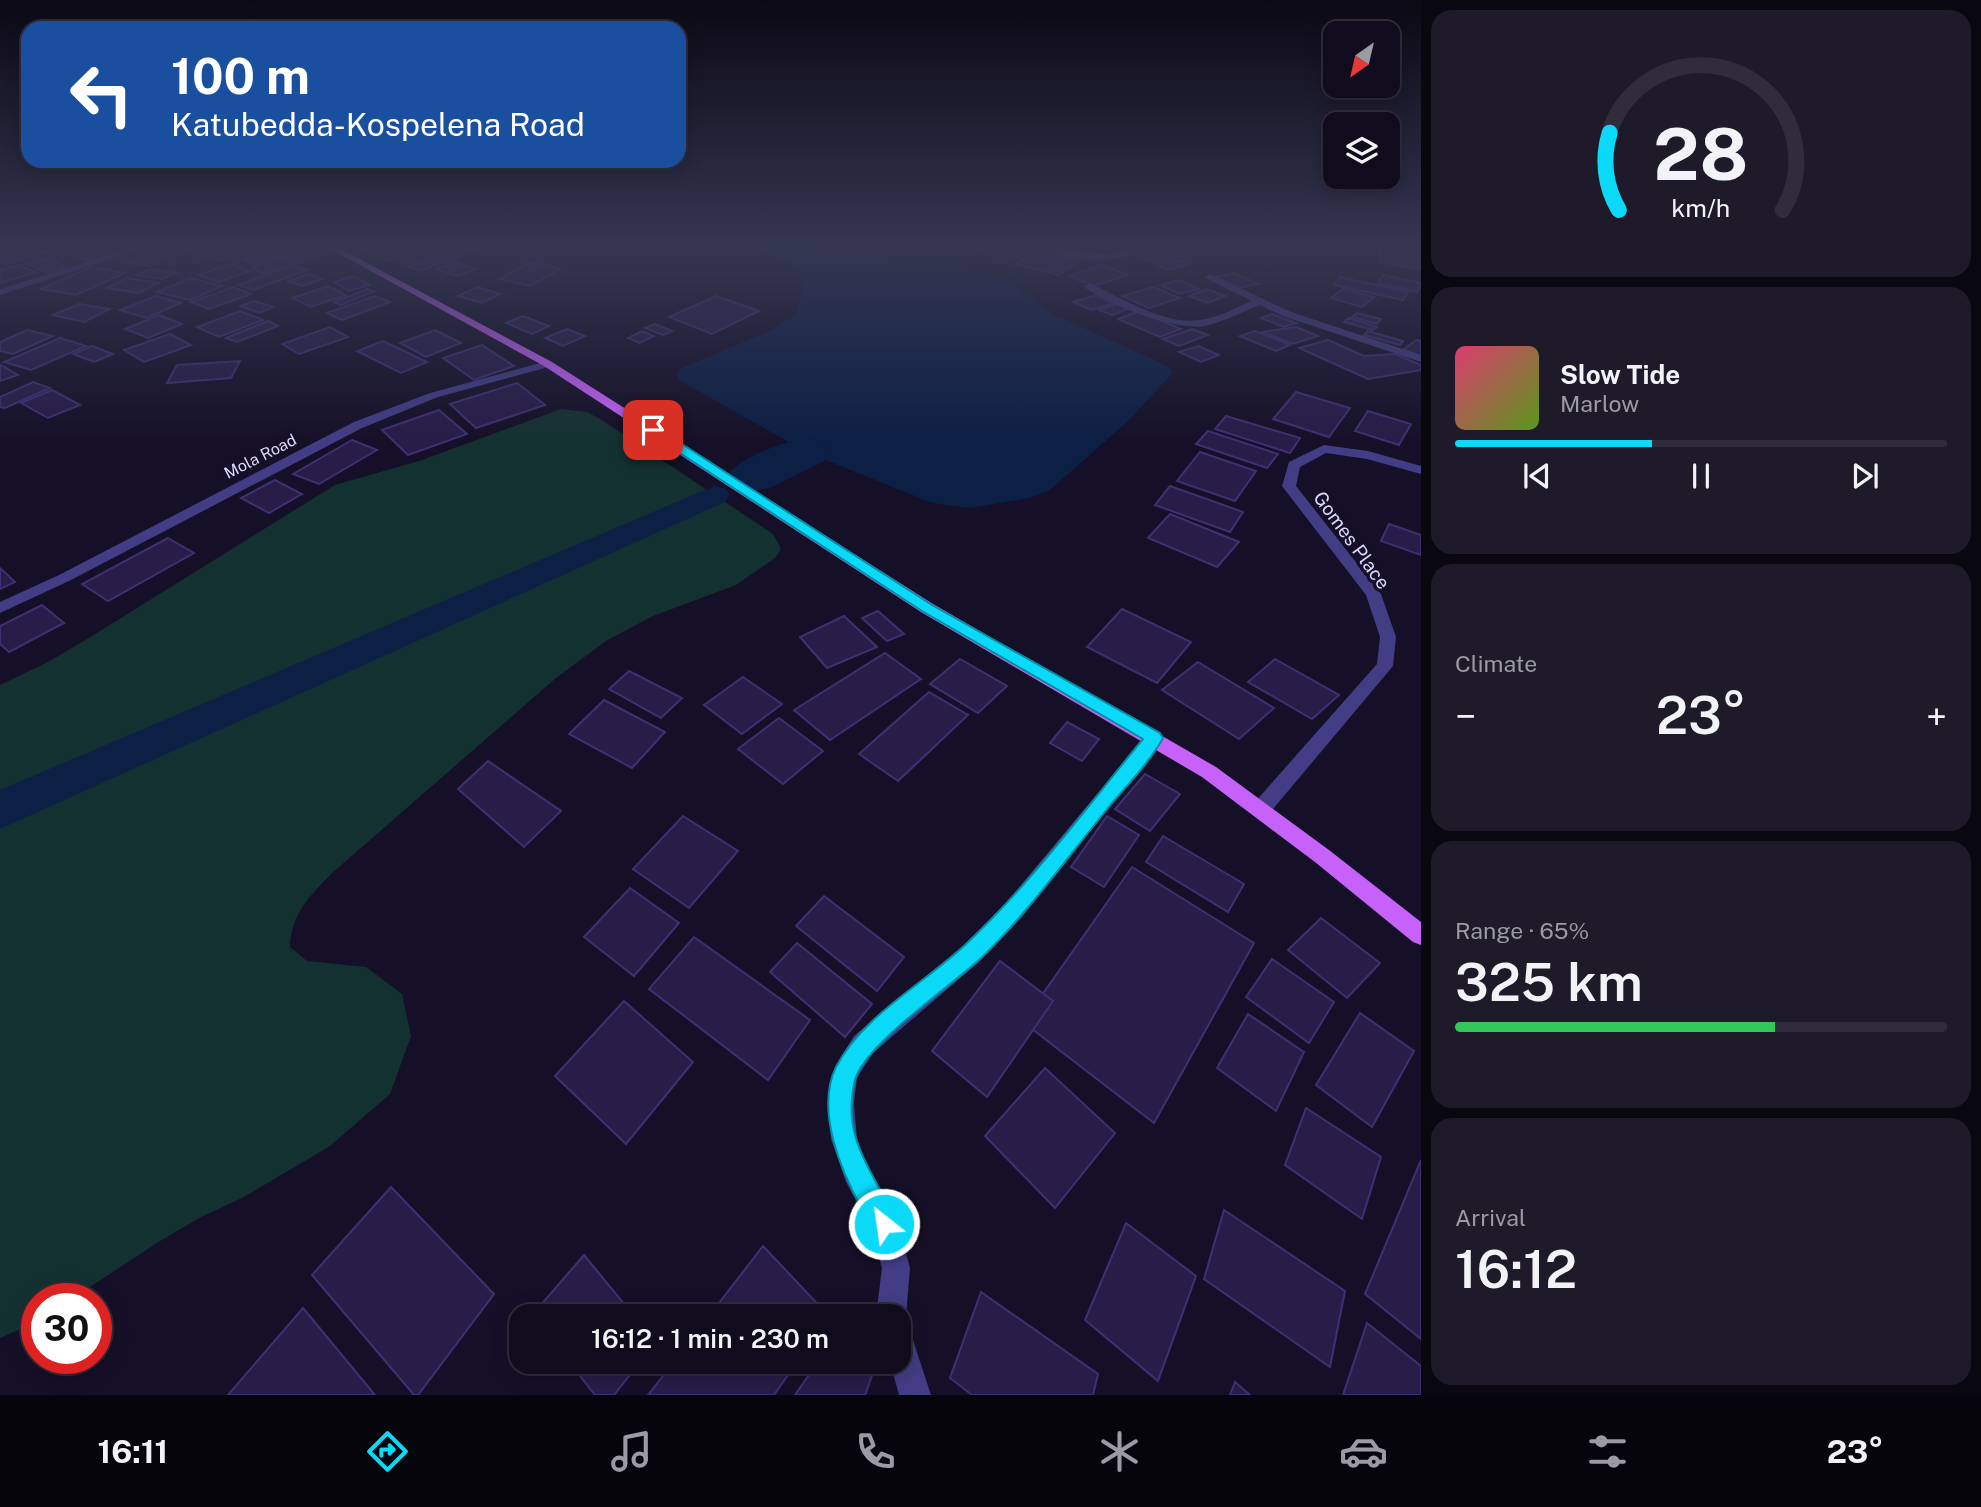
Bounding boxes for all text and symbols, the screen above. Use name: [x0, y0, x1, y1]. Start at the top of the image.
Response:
north arrow: [1323, 21, 1400, 98]
map controls: [1323, 21, 1400, 189]
text: 100 m: [171, 47, 310, 105]
icon: left: [56, 49, 147, 140]
text: Katubedda-Kospelena Road: [171, 106, 585, 143]
text: 28: [1653, 111, 1749, 196]
button: layers: [1323, 112, 1400, 189]
text: km/h: [1672, 192, 1730, 222]
text: Slow Tide: [1560, 359, 1680, 390]
text: Marlow: [1560, 390, 1639, 417]
pin: [623, 400, 683, 460]
icon: arrive: [634, 411, 672, 449]
street label: Mola Road: [221, 430, 300, 483]
icon: previous: [1518, 457, 1556, 495]
icon: pause: [1682, 457, 1720, 495]
icon: next: [1846, 457, 1884, 495]
street label: Gomes Place: [1309, 487, 1395, 593]
text: Climate: [1455, 650, 1537, 677]
text: 23°: [1656, 685, 1746, 746]
text: −: [1455, 694, 1476, 739]
text: +: [1926, 694, 1947, 739]
text: Range · 65%: [1455, 917, 1589, 944]
text: 325 km: [1455, 952, 1643, 1013]
position arrow: [847, 1187, 921, 1261]
text: Arrival: [1455, 1204, 1526, 1231]
text: 16:12: [1455, 1239, 1577, 1300]
speed limit sign: 30: [21, 1283, 112, 1374]
text: 16:12 · 1 min · 230 m: [591, 1323, 829, 1354]
icon: directions: [363, 1427, 412, 1476]
icon: music: [607, 1427, 656, 1476]
icon: phone: [851, 1427, 900, 1476]
icon: climate: [1095, 1427, 1144, 1476]
icon: car: [1339, 1427, 1388, 1476]
icon: filters: [1583, 1427, 1632, 1476]
text: 16:11: [97, 1433, 168, 1470]
text: 23°: [1827, 1433, 1883, 1470]

